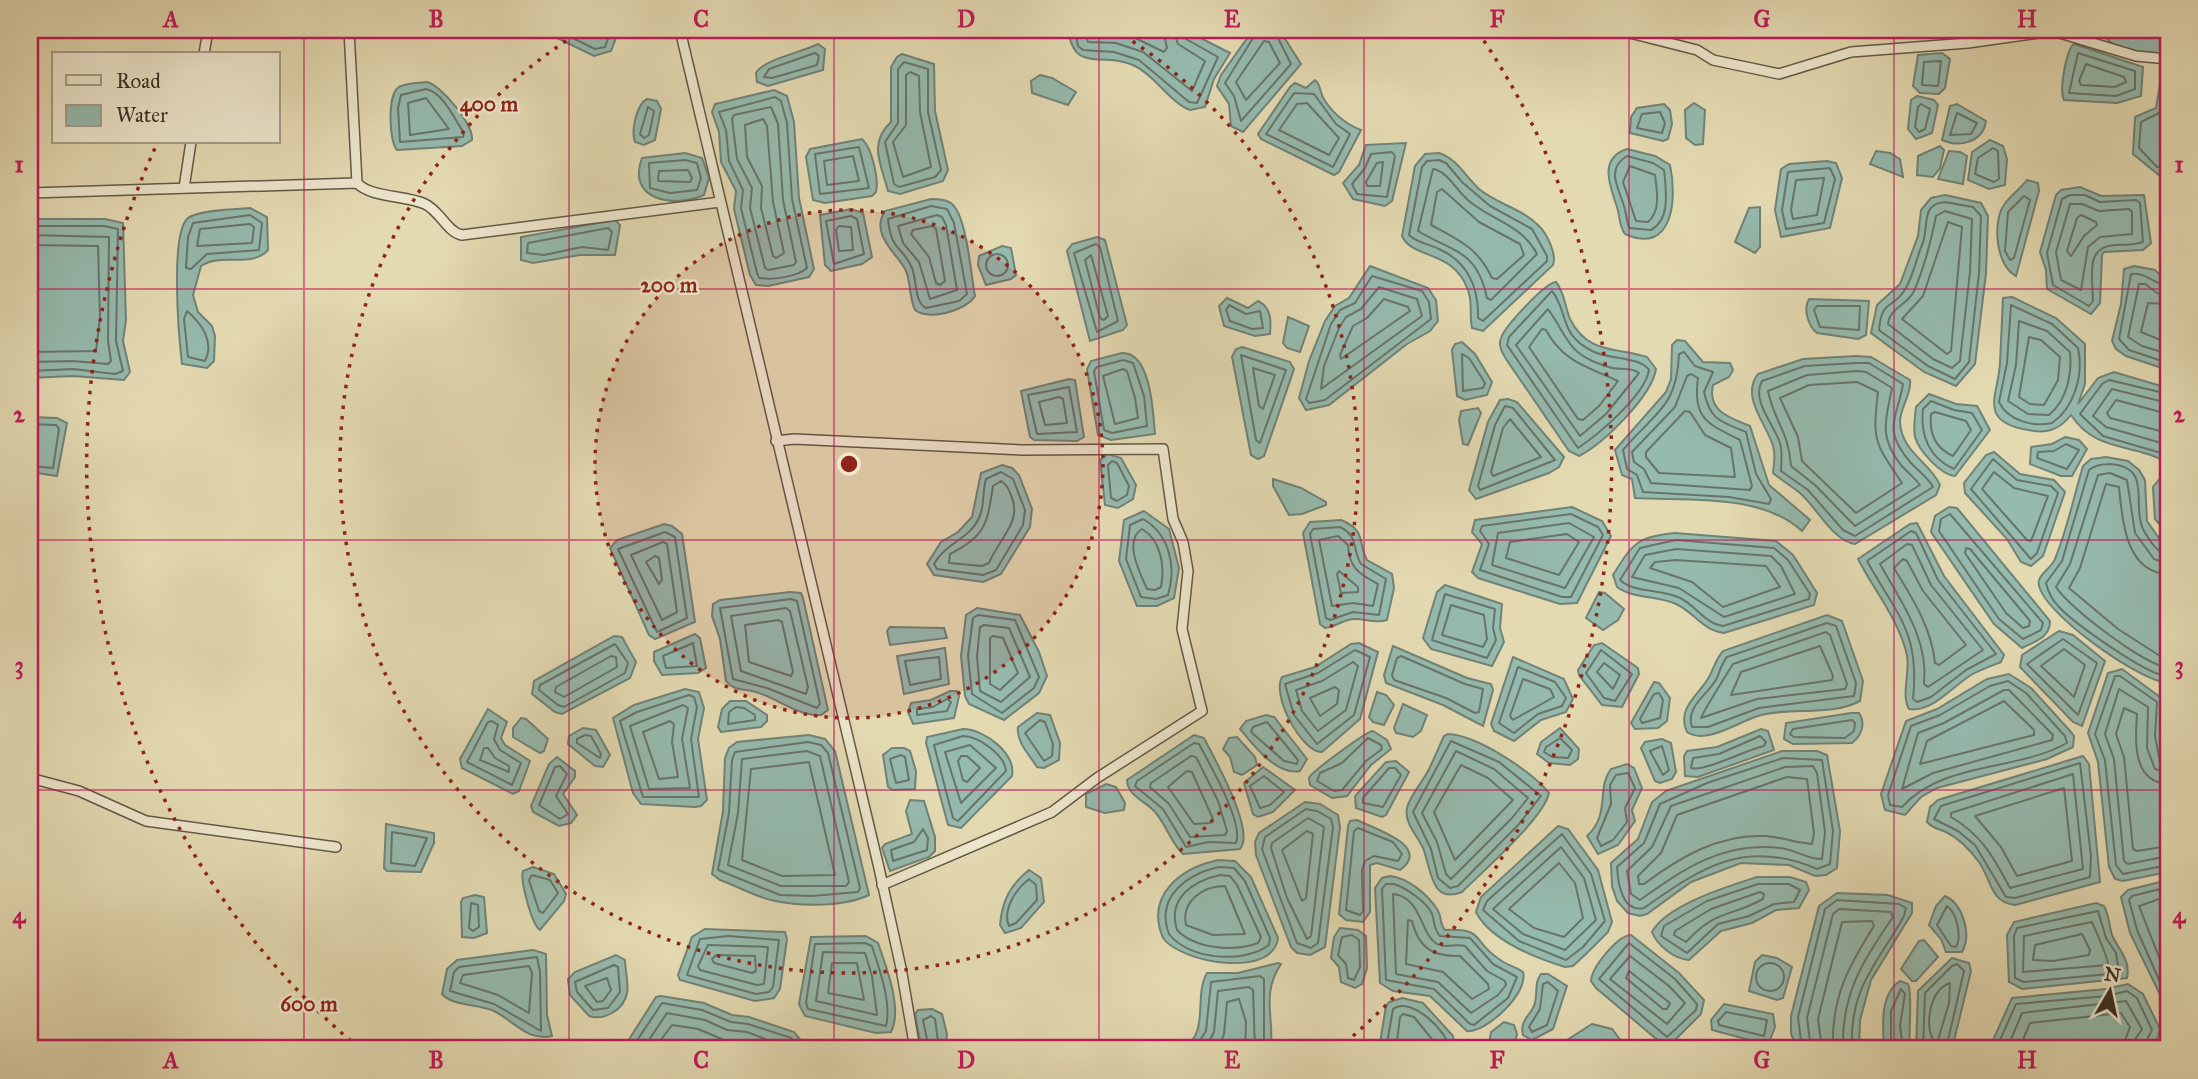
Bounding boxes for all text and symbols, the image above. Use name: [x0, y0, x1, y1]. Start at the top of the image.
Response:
text: A: [161, 5, 179, 33]
text: B: [428, 5, 444, 33]
text: C: [693, 5, 709, 33]
text: D: [957, 5, 975, 33]
text: E: [1224, 5, 1241, 33]
text: F: [1489, 5, 1505, 33]
text: G: [1754, 5, 1771, 33]
text: H: [2017, 5, 2037, 33]
legend: [52, 52, 280, 144]
text: Road: [116, 68, 161, 94]
text: 400 m: [460, 91, 519, 117]
text: Water: [116, 102, 168, 128]
text: 1: [14, 150, 24, 178]
text: 1: [2174, 150, 2184, 178]
text: 200 m: [641, 272, 698, 298]
text: 2: [13, 400, 25, 428]
text: 2: [2173, 400, 2185, 428]
centre of rings: [837, 452, 861, 476]
text: 3: [14, 651, 24, 680]
text: 3: [2174, 651, 2184, 680]
text: 4: [13, 901, 27, 929]
text: 4: [2173, 901, 2187, 929]
north arrow: [2076, 956, 2146, 1026]
text: N: [2103, 962, 2122, 987]
text: 600 m: [280, 991, 338, 1017]
text: A: [161, 1046, 179, 1074]
text: B: [428, 1046, 444, 1074]
text: C: [693, 1046, 709, 1074]
text: D: [957, 1046, 975, 1074]
text: E: [1224, 1046, 1241, 1074]
text: F: [1489, 1046, 1505, 1074]
text: G: [1754, 1046, 1771, 1074]
text: H: [2017, 1046, 2037, 1074]

